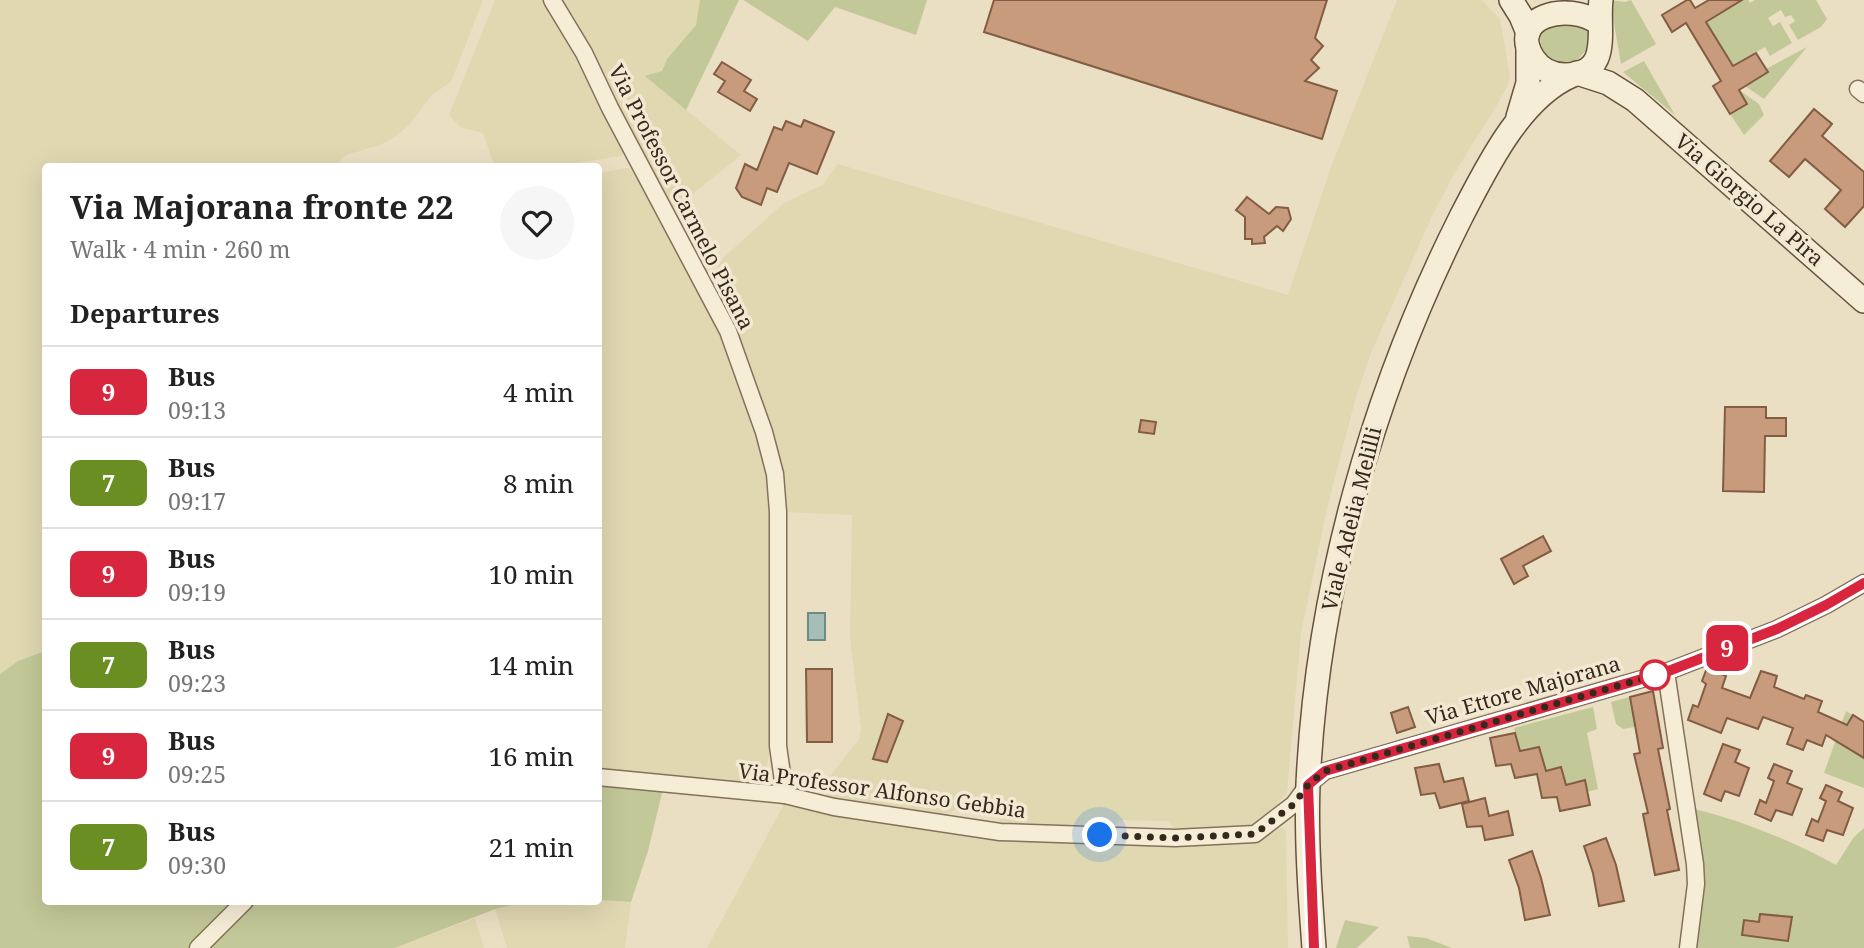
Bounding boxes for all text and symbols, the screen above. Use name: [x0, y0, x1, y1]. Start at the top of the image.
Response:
street label: Via Professor Carmelo Pisana: [603, 59, 761, 334]
street label: Via Giorgio La Pira: [1669, 127, 1830, 272]
text: Via Majorana fronte 22: [70, 184, 454, 229]
button: heart: [500, 186, 574, 260]
text: Walk · 4 min · 260 m: [70, 233, 290, 265]
text: Departures: [70, 295, 220, 331]
text: Bus: [168, 358, 215, 394]
text: 4 min: [503, 374, 574, 410]
text: 9: [102, 375, 115, 408]
text: 09:13: [168, 394, 226, 426]
street label: Viale Adelia Melilli: [1315, 423, 1388, 614]
text: Bus: [168, 449, 215, 485]
text: 8 min: [503, 465, 574, 501]
text: 7: [102, 466, 115, 499]
text: 09:17: [168, 485, 226, 517]
text: Bus: [168, 540, 215, 576]
text: 10 min: [489, 556, 574, 592]
text: 9: [102, 557, 115, 590]
text: 09:19: [168, 576, 226, 608]
line badge: 9: [1704, 625, 1750, 671]
text: Bus: [168, 631, 215, 667]
text: 9: [1720, 631, 1734, 664]
text: 14 min: [489, 647, 574, 683]
text: 7: [102, 648, 115, 681]
street label: Via Ettore Majorana: [1422, 649, 1623, 731]
unlabelled marker: [1640, 660, 1670, 690]
text: 09:23: [168, 667, 226, 699]
text: Bus: [168, 722, 215, 758]
text: 16 min: [489, 738, 574, 774]
text: 9: [102, 739, 115, 772]
street label: Via Professor Alfonso Gebbia: [736, 756, 1028, 824]
text: 09:25: [168, 758, 226, 790]
text: Bus: [168, 813, 215, 849]
your location: [1082, 817, 1117, 852]
text: 21 min: [489, 829, 574, 865]
text: 7: [102, 830, 115, 863]
text: 09:30: [168, 849, 226, 881]

